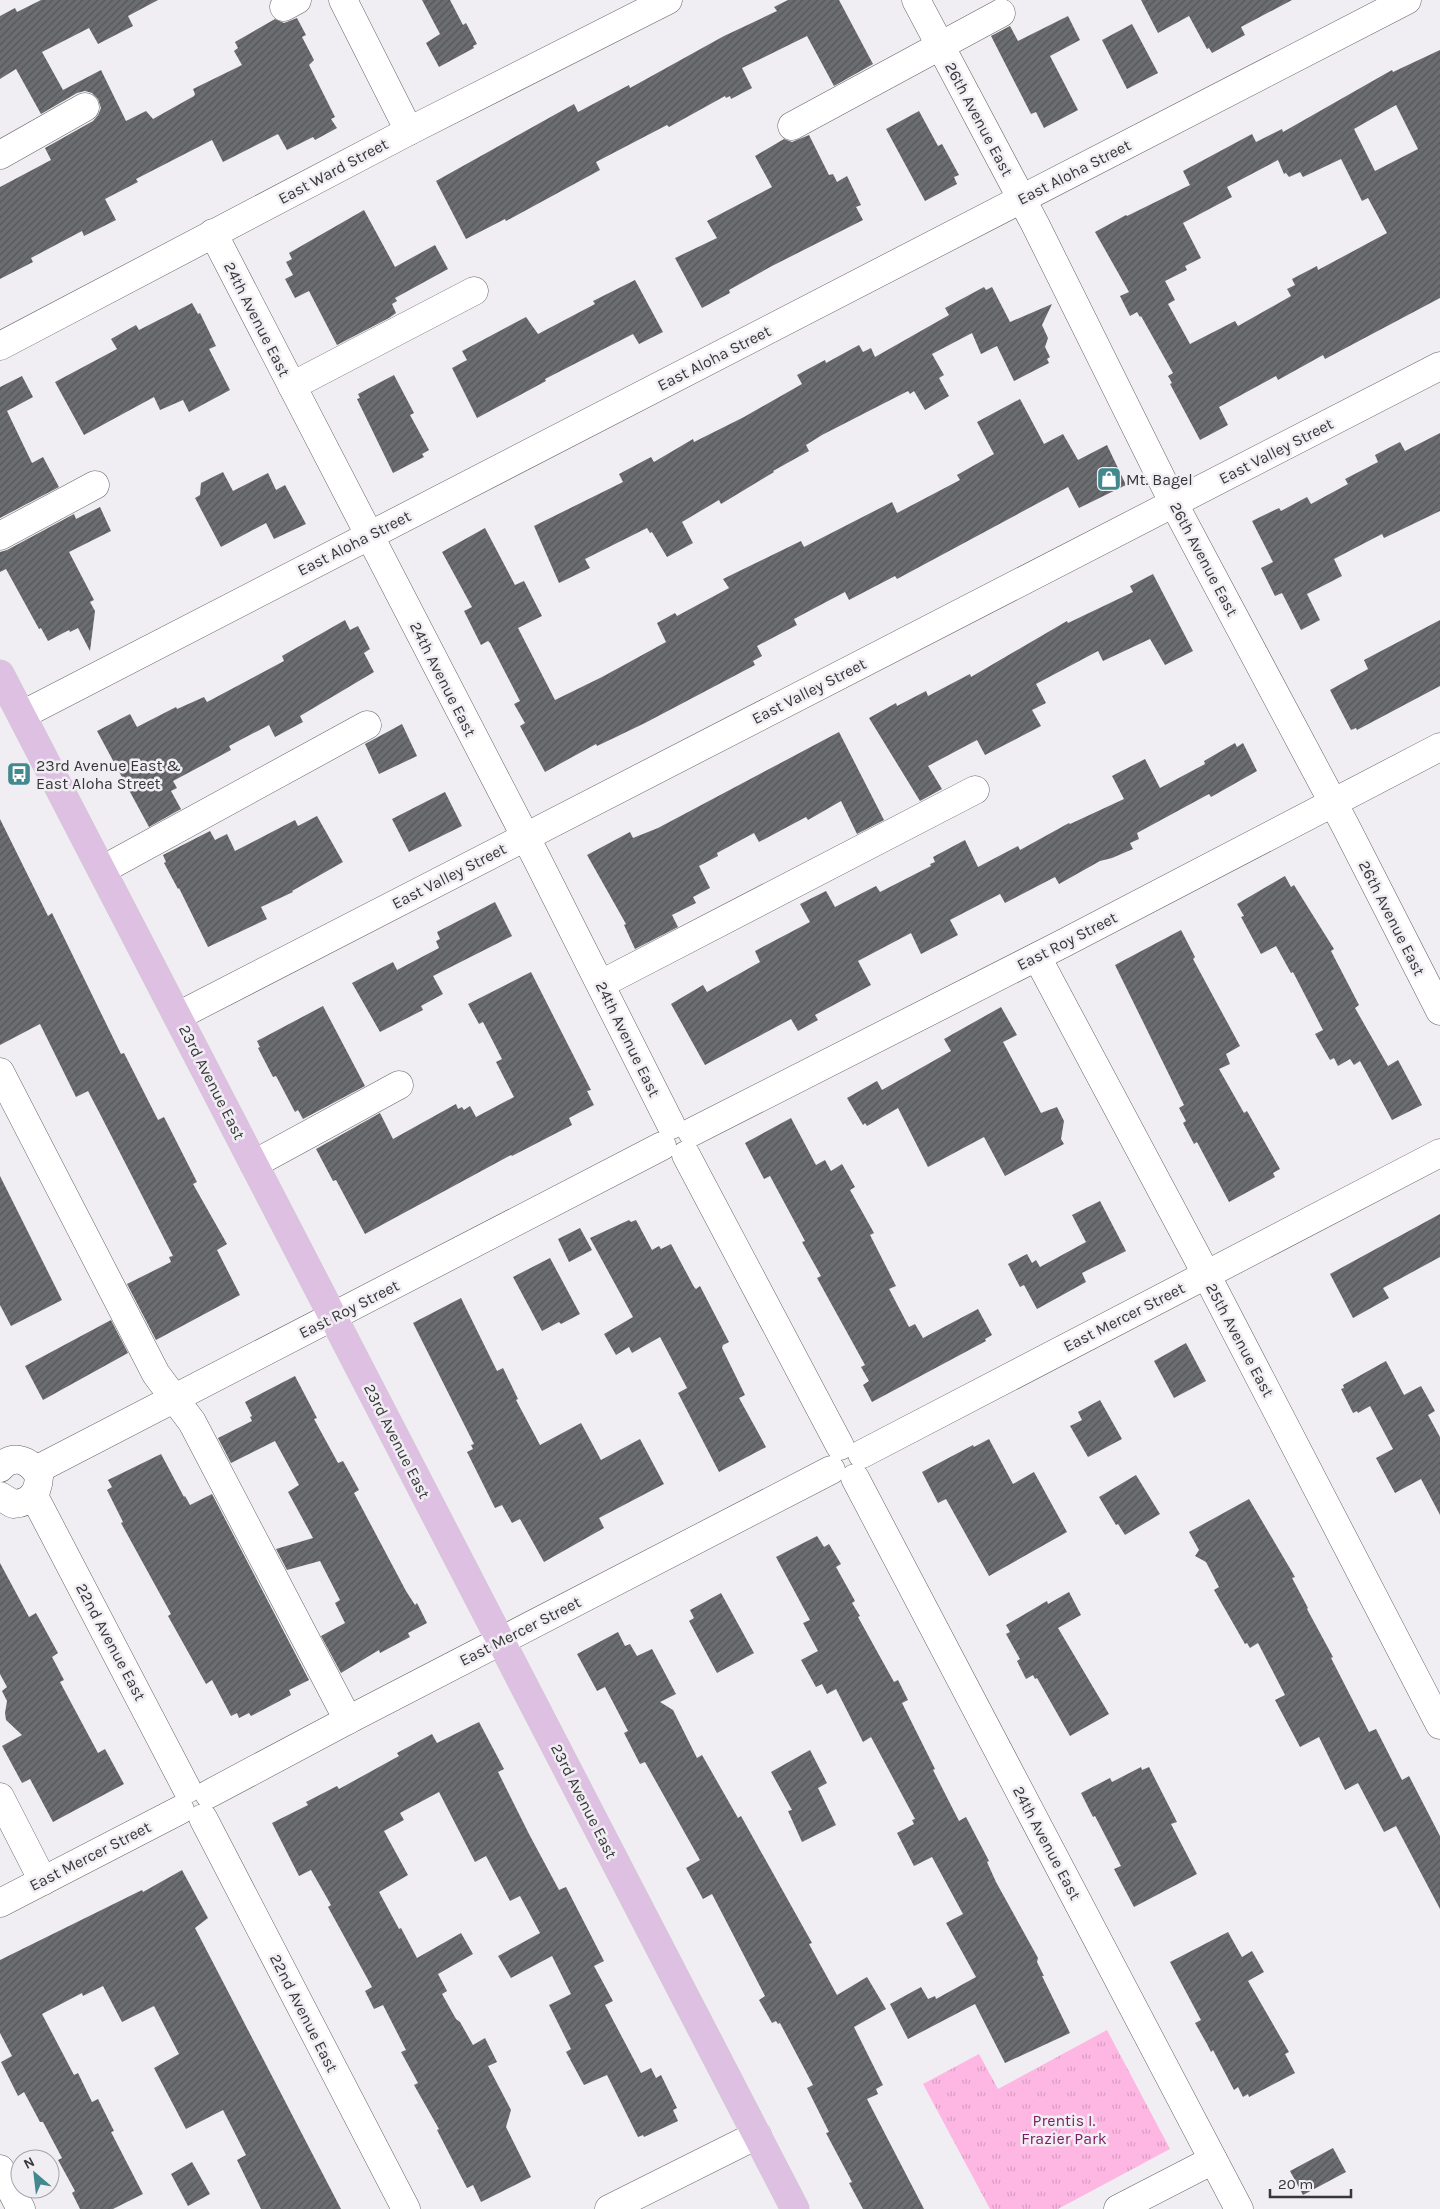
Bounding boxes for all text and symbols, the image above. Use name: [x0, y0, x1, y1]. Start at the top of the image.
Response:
street label: 26th Avenue East: [941, 59, 1017, 179]
street label: East Ward Street: [275, 134, 391, 208]
street label: East Aloha Street: [1014, 135, 1134, 209]
street label: 24th Avenue East: [220, 258, 294, 380]
street label: East Aloha Street: [654, 321, 774, 395]
street label: East Valley Street: [1216, 414, 1336, 488]
shop icon: Mt. Bagel: [1096, 466, 1122, 492]
place label: Mt. Bagel: [1126, 470, 1193, 489]
street label: 26th Avenue East: [1166, 499, 1242, 619]
street label: East Aloha Street: [294, 506, 414, 580]
street label: 24th Avenue East: [406, 618, 480, 740]
street label: East Valley Street: [749, 654, 869, 728]
place label: 23rd Avenue East & East Aloha Street: [36, 756, 181, 793]
bus stop icon: 23rd Avenue East & East Aloha Street: [6, 761, 32, 787]
street label: East Valley Street: [389, 839, 509, 913]
street label: 26th Avenue East: [1355, 857, 1429, 979]
street label: East Roy Street: [1014, 908, 1120, 974]
street label: 24th Avenue East: [592, 978, 664, 1100]
street label: 23rd Avenue East: [175, 1021, 249, 1143]
street label: East Roy Street: [296, 1276, 402, 1342]
street label: East Mercer Street: [1060, 1278, 1188, 1356]
street label: 25th Avenue East: [1202, 1280, 1278, 1400]
street label: 23rd Avenue East: [360, 1380, 434, 1502]
street label: 22nd Avenue East: [72, 1580, 150, 1704]
street label: East Mercer Street: [456, 1592, 584, 1670]
street label: 23rd Avenue East: [547, 1740, 621, 1862]
street label: 24th Avenue East: [1009, 1783, 1085, 1903]
street label: East Mercer Street: [26, 1817, 154, 1895]
street label: 22nd Avenue East: [266, 1951, 342, 2075]
park label: Prentis I. Frazier Park: [1021, 2111, 1107, 2148]
north arrow: [10, 2149, 60, 2199]
text: N: [21, 2153, 38, 2173]
scale bar: [1270, 2166, 1351, 2198]
text: 20 m: [1278, 2175, 1313, 2193]

